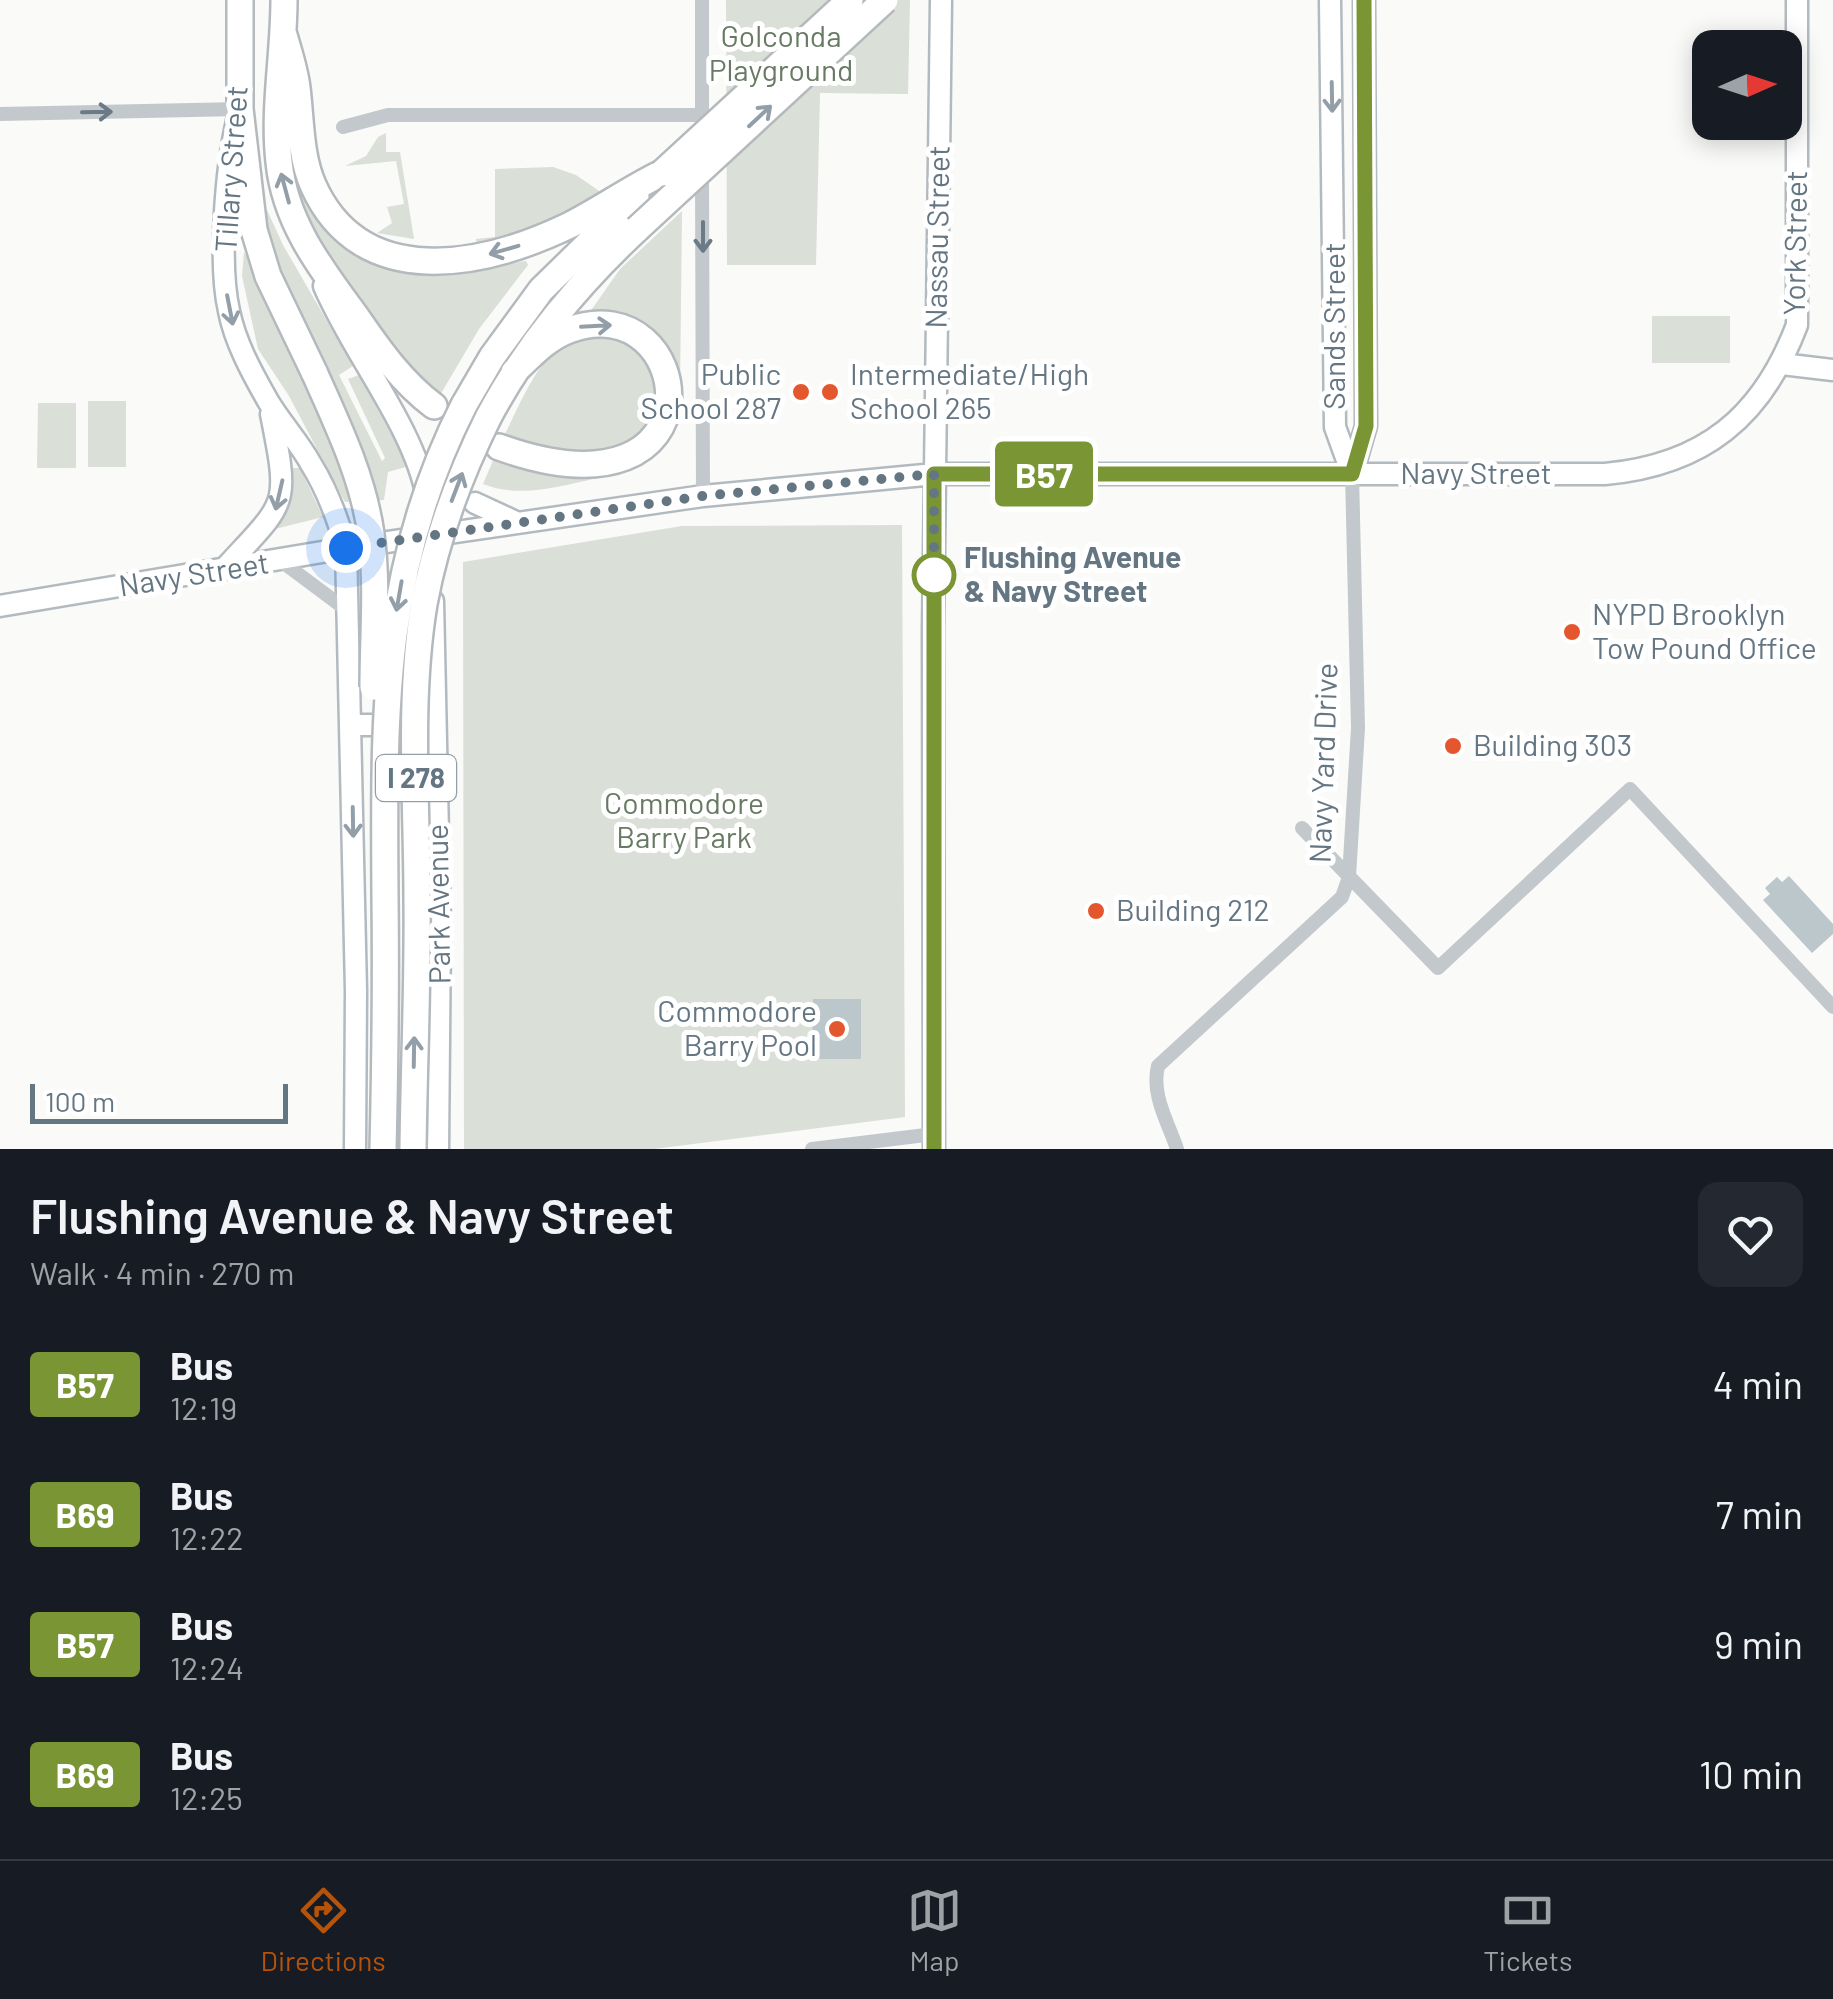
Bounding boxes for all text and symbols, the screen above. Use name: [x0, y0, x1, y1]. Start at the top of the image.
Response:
park label: Golconda Playground: [709, 17, 853, 87]
north arrow: [1692, 30, 1802, 140]
map controls: [1692, 30, 1802, 140]
one-way arrow: [1322, 80, 1342, 113]
street label: Tillary Street: [206, 84, 254, 253]
one-way arrow: [80, 102, 113, 122]
one-way arrow: [747, 105, 772, 128]
street label: Nassau Street: [916, 145, 956, 329]
street label: York Street: [1775, 170, 1813, 316]
one-way arrow: [274, 172, 293, 204]
one-way arrow: [693, 221, 712, 253]
one-way arrow: [489, 242, 520, 260]
street label: Sands Street: [1315, 242, 1351, 410]
one-way arrow: [221, 293, 240, 325]
one-way arrow: [580, 317, 612, 336]
place label: Public School 287: [640, 355, 781, 425]
place label: Intermediate/High School 265: [850, 355, 1089, 425]
marker: Public School 287: [790, 381, 812, 403]
marker: Intermediate/High School 265: [819, 381, 841, 403]
line badge: B57: [986, 442, 1102, 506]
text: B57: [1015, 453, 1073, 495]
street label: Navy Street: [1400, 454, 1552, 490]
one-way arrow: [450, 472, 468, 502]
one-way arrow: [269, 478, 287, 510]
your location: [321, 523, 371, 573]
place label: Flushing Avenue & Navy Street: [964, 538, 1181, 608]
street label: Navy Street: [116, 543, 271, 603]
marker: Flushing Avenue & Navy Street: [913, 554, 955, 596]
one-way arrow: [389, 579, 408, 611]
place label: NYPD Brooklyn Tow Pound Office: [1592, 595, 1817, 665]
marker: NYPD Brooklyn Tow Pound Office: [1561, 621, 1583, 643]
street label: Navy Yard Drive: [1301, 662, 1343, 864]
place label: Building 303: [1473, 726, 1632, 762]
marker: Building 303: [1442, 735, 1464, 757]
road number: I 278: [376, 755, 456, 801]
park label: Commodore Barry Park: [604, 784, 764, 854]
one-way arrow: [343, 806, 362, 838]
street label: Park Avenue: [418, 824, 456, 984]
place label: Building 212: [1116, 891, 1270, 927]
marker: Building 212: [1085, 900, 1107, 922]
place label: Commodore Barry Pool: [657, 992, 817, 1062]
marker: Commodore Barry Pool: [826, 1018, 848, 1040]
one-way arrow: [405, 1036, 424, 1068]
scale bar: [30, 1079, 288, 1124]
text: 100 m: [45, 1084, 115, 1118]
button: heart: [1698, 1182, 1803, 1287]
text: Flushing Avenue & Navy Street: [30, 1186, 674, 1244]
text: Walk · 4 min · 270 m: [30, 1253, 295, 1291]
text: Bus: [170, 1342, 233, 1388]
text: 4 min: [1713, 1361, 1803, 1407]
text: B57: [56, 1363, 114, 1405]
text: 12:19: [170, 1388, 237, 1426]
text: Bus: [170, 1472, 233, 1518]
text: 7 min: [1716, 1491, 1803, 1537]
text: B69: [55, 1493, 115, 1535]
text: 12:22: [170, 1518, 244, 1556]
text: Bus: [170, 1602, 233, 1648]
text: 9 min: [1714, 1621, 1803, 1667]
text: B57: [56, 1623, 114, 1665]
text: 12:24: [170, 1648, 244, 1686]
text: Bus: [170, 1732, 233, 1778]
text: 10 min: [1699, 1751, 1803, 1797]
text: B69: [55, 1753, 115, 1795]
text: 12:25: [170, 1778, 243, 1816]
tab: Directions: [261, 1883, 386, 1977]
tab: Map: [907, 1883, 962, 1977]
tab: Tickets: [1483, 1883, 1572, 1977]

